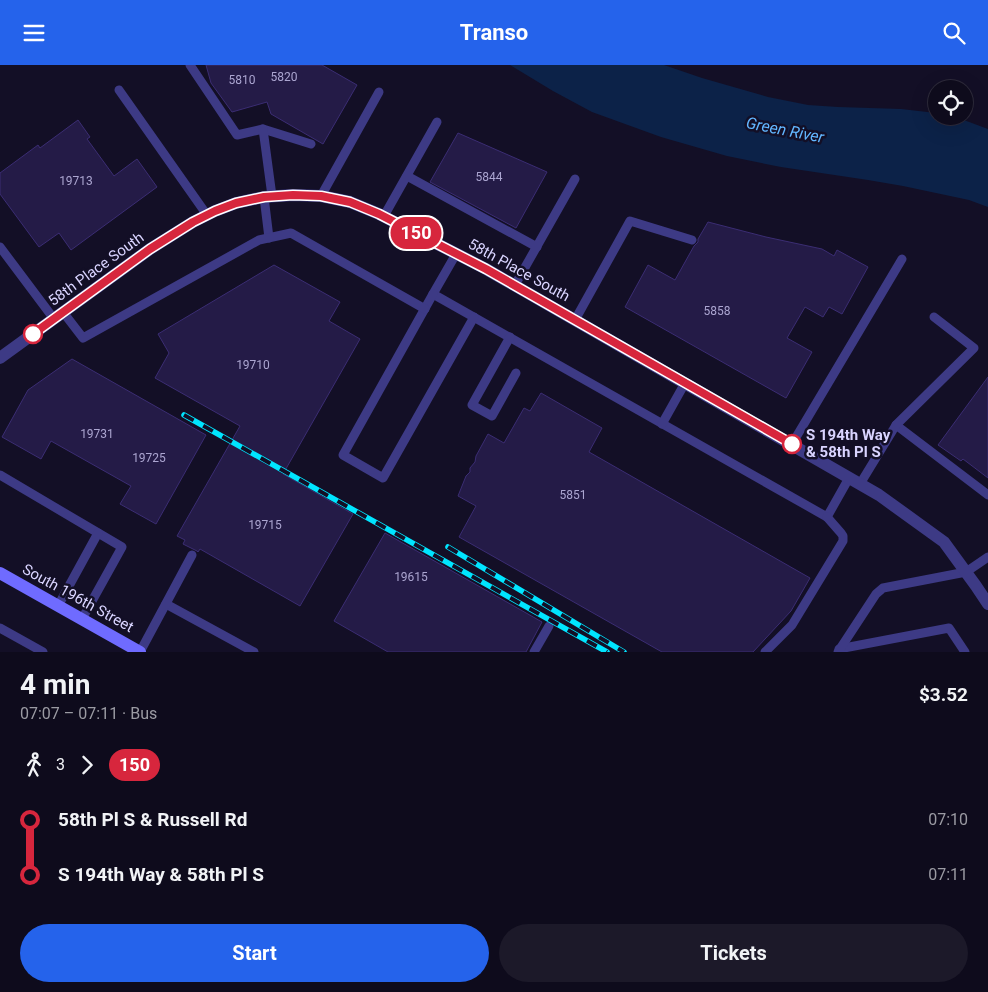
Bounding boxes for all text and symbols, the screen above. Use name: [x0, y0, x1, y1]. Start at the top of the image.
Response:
icon: menu: [20, 19, 48, 47]
icon: search: [940, 19, 968, 47]
text: Transo: [460, 20, 528, 45]
house number: 5820: [271, 70, 298, 84]
house number: 5810: [229, 73, 256, 87]
map controls: [928, 80, 973, 125]
button: locate: [928, 80, 973, 125]
water label: Green River: [744, 113, 826, 147]
house number: 5844: [476, 170, 503, 184]
house number: 19713: [59, 174, 93, 188]
line badge: 150: [387, 217, 445, 249]
text: 150: [401, 222, 431, 243]
street label: 58th Place South: [45, 228, 147, 310]
street label: 58th Place South: [465, 235, 573, 305]
house number: 5858: [704, 304, 731, 318]
unlabelled marker: [23, 324, 43, 344]
house number: 19710: [236, 358, 270, 372]
place label: S 194th Way & 58th Pl S: [806, 426, 891, 461]
house number: 19731: [80, 427, 114, 441]
marker: S 194th Way & 58th Pl S: [782, 434, 802, 454]
house number: 19725: [132, 451, 166, 465]
house number: 5851: [560, 488, 586, 502]
house number: 19715: [248, 518, 282, 532]
street label: South 196th Street: [19, 560, 137, 636]
house number: 19615: [394, 570, 428, 584]
text: 4 min: [20, 668, 90, 701]
text: $3.52: [919, 683, 968, 706]
text: 07:07 – 07:11 · Bus: [20, 704, 157, 723]
icon: walk: [20, 751, 48, 779]
icon: forward: [73, 751, 101, 779]
text: 150: [119, 754, 150, 775]
text: 3: [56, 755, 65, 774]
text: 58th Pl S & Russell Rd: [58, 808, 247, 831]
text: 07:10: [928, 810, 968, 829]
text: S 194th Way & 58th Pl S: [58, 863, 264, 886]
text: 07:11: [928, 865, 968, 884]
button: Start: [20, 924, 489, 982]
button: Tickets: [499, 924, 968, 982]

